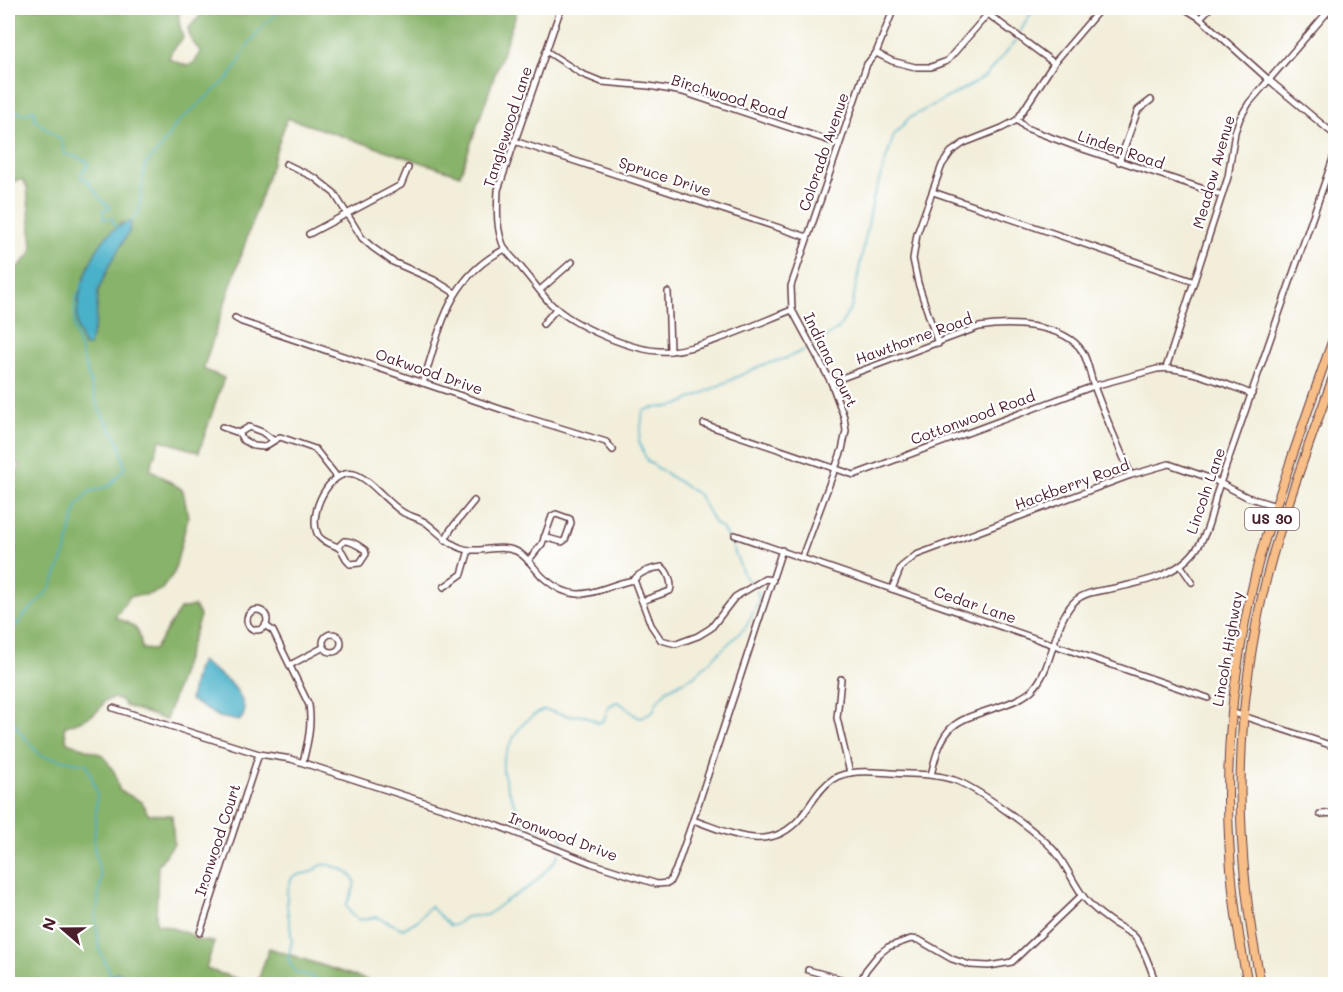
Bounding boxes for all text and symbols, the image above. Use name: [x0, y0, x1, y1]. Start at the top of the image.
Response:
street label: Tanglewood Lane: [478, 64, 536, 190]
street label: Birchwood Road: [669, 69, 790, 123]
street label: Colorado Avenue: [793, 90, 853, 214]
street label: Meadow Avenue: [1187, 113, 1239, 231]
street label: Linden Road: [1075, 125, 1167, 173]
street label: Spruce Drive: [617, 152, 714, 200]
street label: Hawthorne Road: [852, 308, 975, 368]
street label: Indiana Court: [799, 309, 862, 410]
street label: Oakwood Drive: [373, 343, 486, 399]
street label: Cottonwood Road: [908, 385, 1038, 449]
street label: Lincoln Lane: [1181, 445, 1229, 537]
street label: Hackberry Road: [1012, 454, 1132, 514]
road number: US 30: [1245, 508, 1299, 530]
street label: Cedar Lane: [931, 581, 1019, 628]
street label: Lincoln Highway: [1207, 589, 1247, 708]
street label: Ironwood Court: [189, 781, 245, 898]
street label: Ironwood Drive: [506, 807, 621, 865]
north arrow: [33, 899, 93, 959]
text: N: [36, 914, 60, 933]

